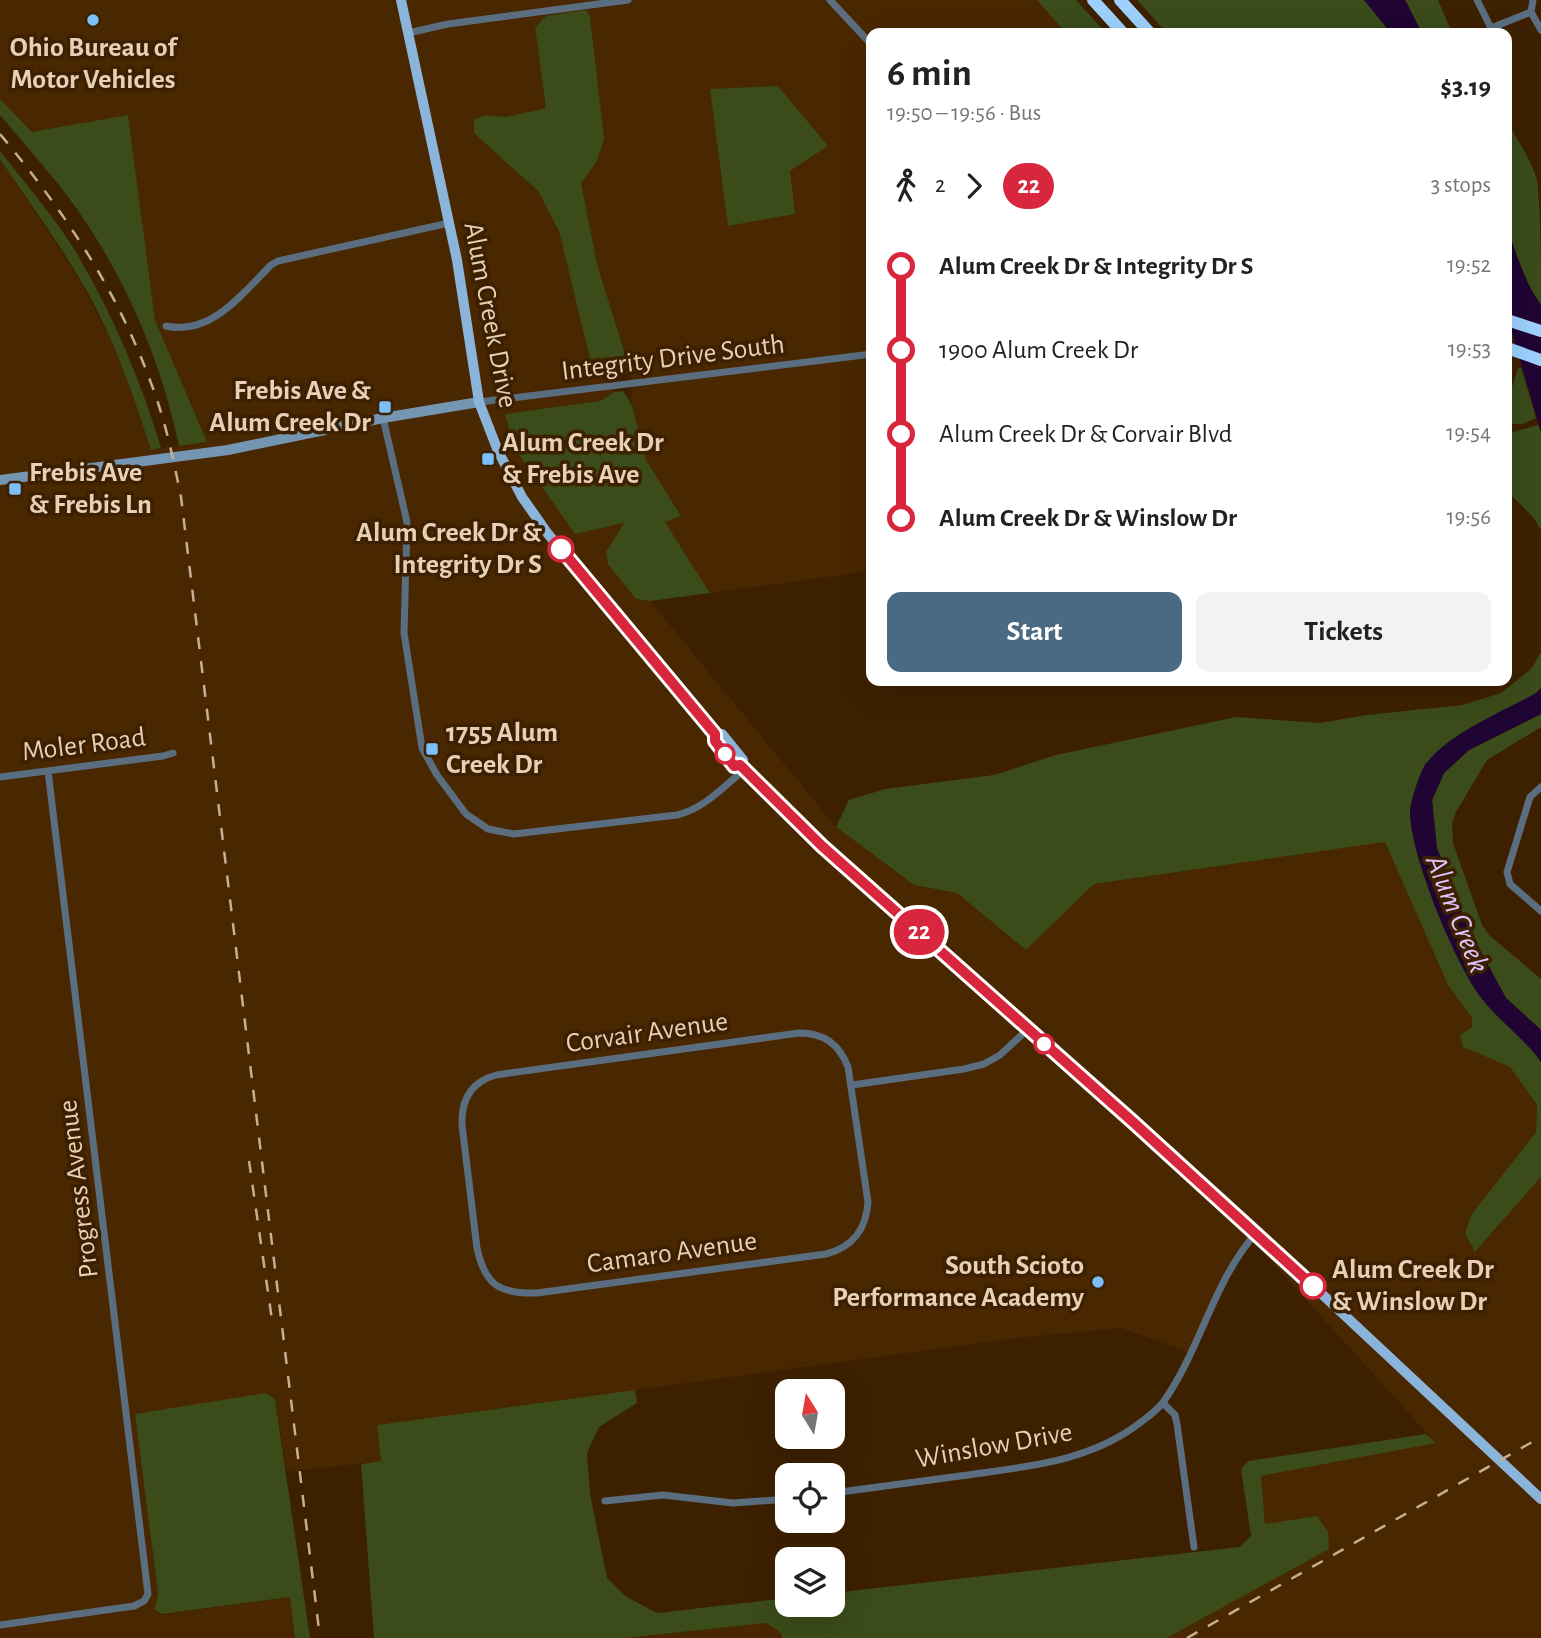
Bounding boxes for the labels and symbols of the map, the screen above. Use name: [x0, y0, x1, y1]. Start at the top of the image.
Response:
marker: Ohio Bureau of Motor Vehicles: [85, 12, 101, 28]
place label: Ohio Bureau of Motor Vehicles: [10, 34, 178, 94]
street label: Alum Creek Drive: [458, 220, 522, 410]
street label: Integrity Drive South: [560, 330, 786, 386]
place label: Frebis Ave & Alum Creek Dr: [209, 377, 371, 437]
marker: Frebis Ave & Alum Creek Dr: [377, 399, 393, 415]
place label: Alum Creek Dr & Frebis Ave: [502, 429, 664, 489]
marker: Alum Creek Dr & Frebis Ave: [480, 451, 496, 467]
place label: Frebis Ave & Frebis Ln: [29, 459, 152, 519]
marker: Frebis Ave & Frebis Ln: [7, 481, 23, 497]
place label: Alum Creek Dr & Integrity Dr S: [356, 519, 542, 579]
marker: Alum Creek Dr & Integrity Dr S: [548, 536, 574, 562]
place label: 1755 Alum Creek Dr: [446, 719, 558, 779]
street label: Moler Road: [21, 724, 147, 766]
marker: 1755 Alum Creek Dr: [424, 741, 440, 757]
unlabelled marker: [715, 744, 735, 764]
water label: Alum Creek: [1419, 850, 1494, 977]
line badge: 22: [888, 909, 950, 955]
street label: Corvair Avenue: [564, 1008, 730, 1058]
unlabelled marker: [1034, 1034, 1054, 1054]
street label: Progress Avenue: [54, 1098, 104, 1280]
street label: Camaro Avenue: [585, 1227, 759, 1279]
place label: South Scioto Performance Academy: [832, 1252, 1084, 1312]
place label: Alum Creek Dr & Winslow Dr: [1332, 1256, 1494, 1316]
marker: Alum Creek Dr & Winslow Dr: [1300, 1273, 1326, 1299]
marker: South Scioto Performance Academy: [1090, 1274, 1106, 1290]
north arrow: [775, 1379, 845, 1449]
street label: Winslow Drive: [913, 1418, 1075, 1474]

